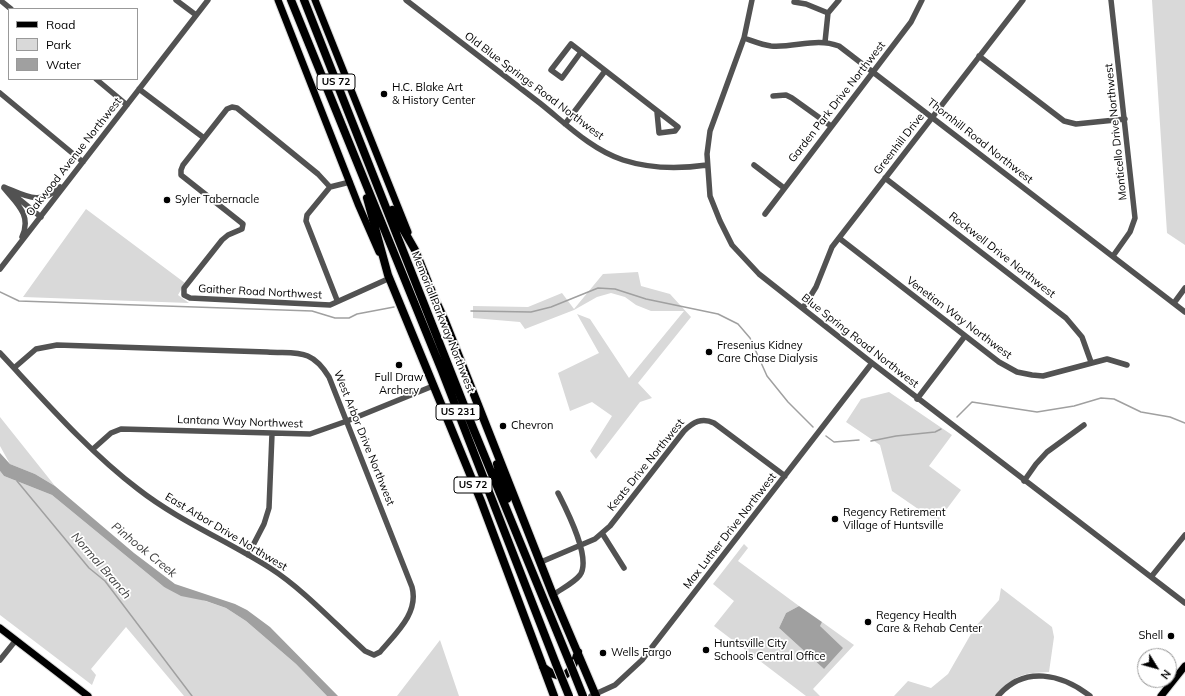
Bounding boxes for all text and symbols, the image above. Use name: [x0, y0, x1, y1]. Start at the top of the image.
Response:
legend: [8, 8, 138, 80]
text: Road: [46, 17, 75, 32]
street label: Old Blue Springs Road Northwest: [462, 29, 606, 143]
text: Park: [46, 37, 71, 52]
street label: Garden Park Drive Northwest: [786, 39, 888, 165]
text: Water: [46, 57, 81, 72]
street label: Monticello Drive Northwest: [1102, 63, 1130, 201]
road number: US 72: [317, 74, 355, 90]
place label: H.C. Blake Art & History Center: [392, 81, 475, 107]
marker: H.C. Blake Art & History Center: [379, 89, 389, 99]
street label: Oakwood Avenue Northwest: [24, 95, 124, 219]
street label: Thornhill Road Northwest: [924, 96, 1036, 186]
street label: Greenhill Drive: [871, 111, 927, 177]
place label: Syler Tabernacle: [175, 193, 259, 207]
marker: Syler Tabernacle: [162, 195, 172, 205]
street label: Rockwell Drive Northwest: [946, 209, 1058, 301]
street label: Memorial Parkway Northwest: [409, 249, 477, 395]
street label: Venetian Way Northwest: [904, 274, 1014, 362]
street label: Gaither Road Northwest: [198, 282, 322, 302]
street label: Blue Spring Road Northwest: [799, 291, 921, 391]
place label: Fresenius Kidney Care Chase Dialysis: [717, 339, 818, 365]
marker: Fresenius Kidney Care Chase Dialysis: [704, 347, 714, 357]
marker: Full Draw Archery: [394, 360, 404, 370]
street label: West Arbor Drive Northwest: [331, 368, 397, 508]
place label: Full Draw Archery: [375, 371, 423, 397]
road number: US 231: [436, 404, 480, 420]
street label: Lantana Way Northwest: [177, 413, 303, 431]
street label: Keats Drive Northwest: [605, 416, 687, 514]
place label: Chevron: [511, 419, 553, 433]
marker: Chevron: [498, 421, 508, 431]
street label: Max Luther Drive Northwest: [681, 470, 779, 592]
road number: US 72: [454, 477, 492, 493]
street label: East Arbor Drive Northwest: [163, 490, 289, 574]
place label: Regency Retirement Village of Huntsville: [843, 506, 946, 532]
marker: Regency Retirement Village of Huntsville: [830, 514, 840, 524]
water label: Pinhook Creek: [109, 519, 179, 581]
water label: Normal Branch: [68, 530, 134, 602]
place label: Regency Health Care & Rehab Center: [876, 609, 982, 635]
marker: Regency Health Care & Rehab Center: [863, 617, 873, 627]
place label: Shell: [1138, 629, 1163, 643]
marker: Shell: [1166, 631, 1176, 641]
place label: Huntsville City Schools Central Office: [714, 637, 825, 663]
marker: Huntsville City Schools Central Office: [701, 645, 711, 655]
place label: Wells Fargo: [611, 646, 672, 660]
marker: Wells Fargo: [598, 648, 608, 658]
north arrow: [1137, 648, 1177, 688]
text: N: [1158, 667, 1174, 682]

